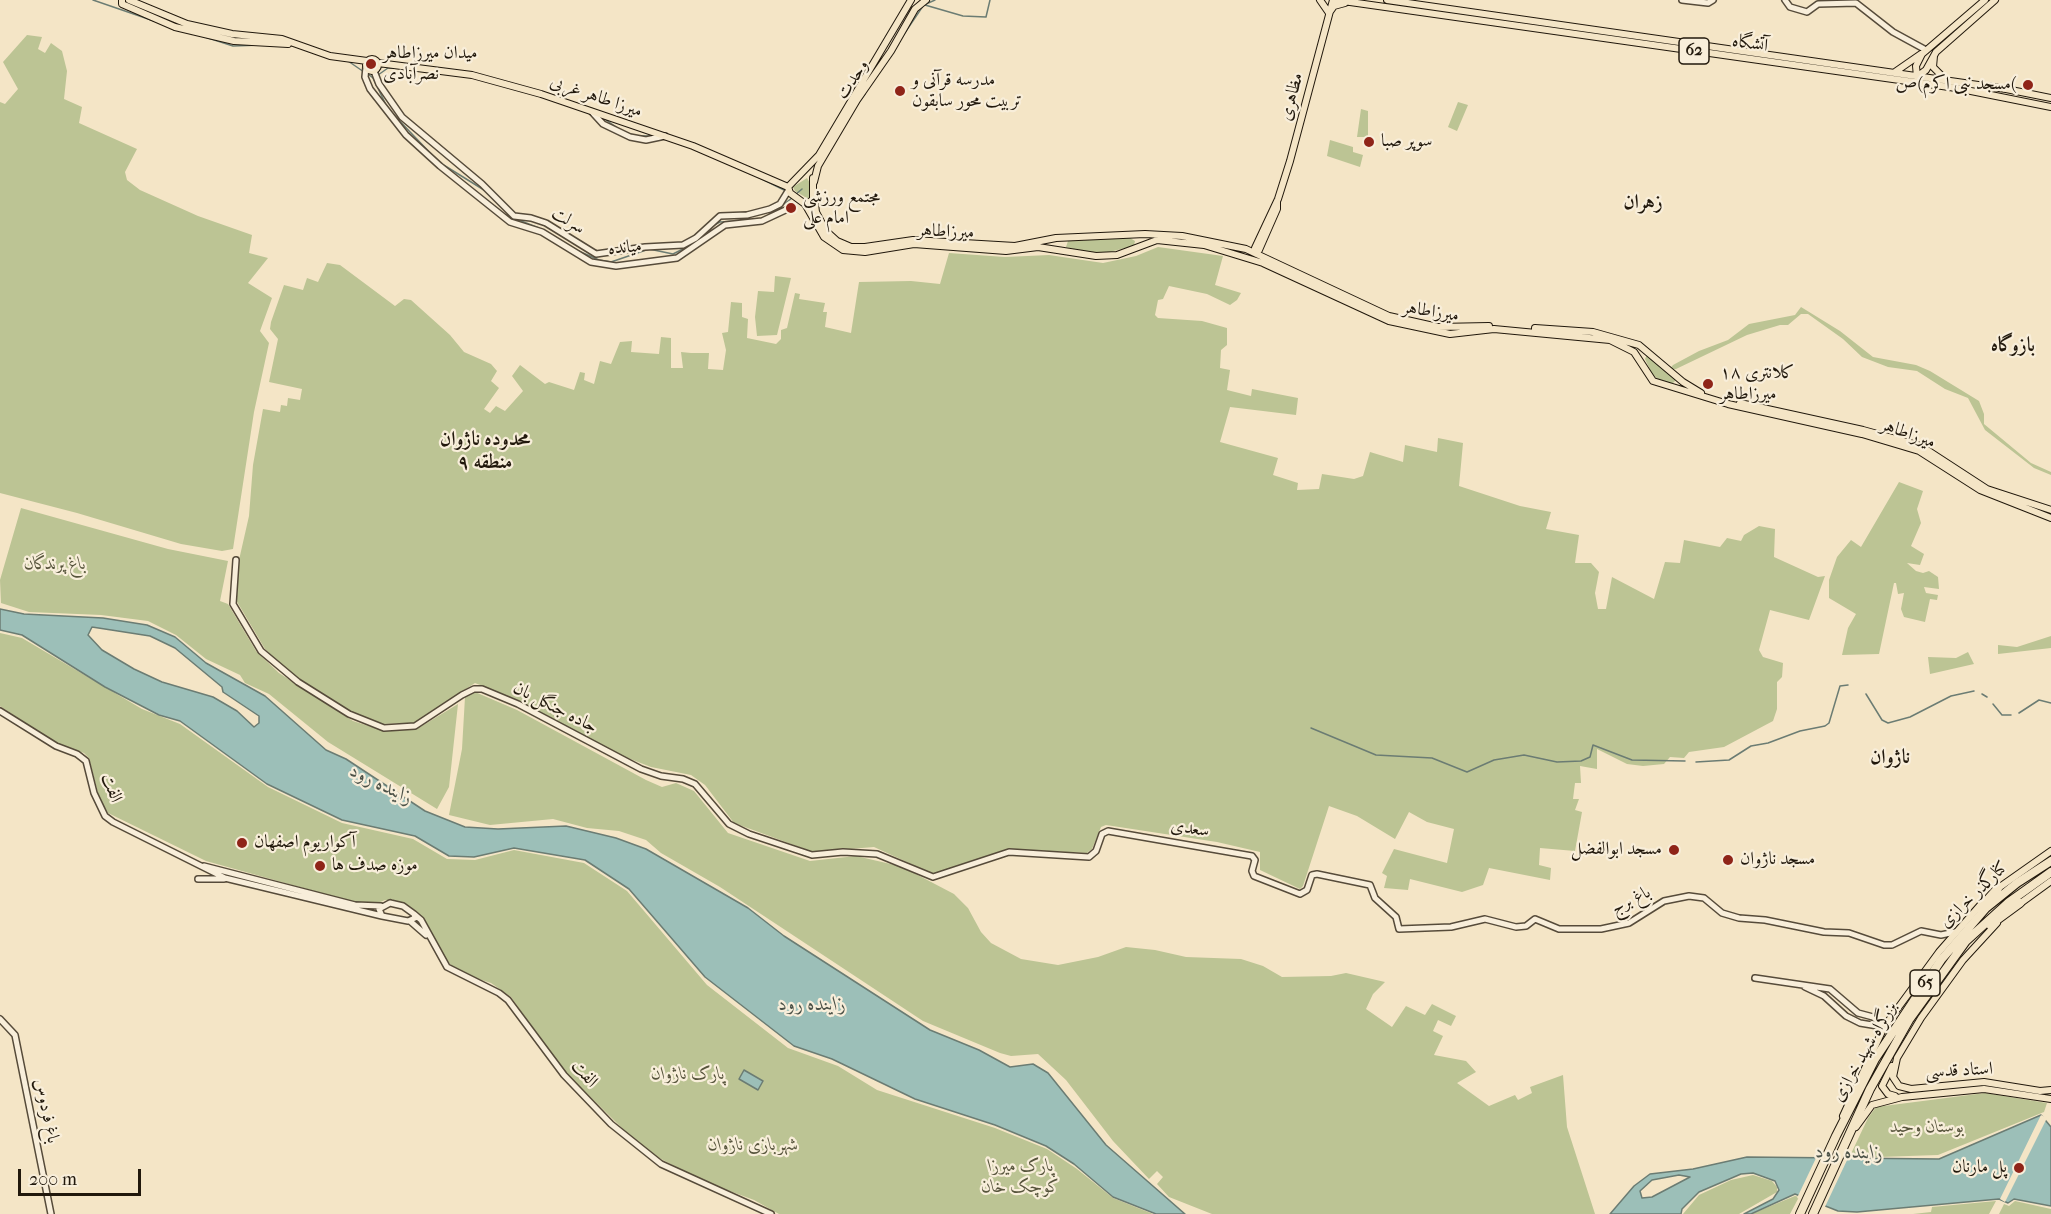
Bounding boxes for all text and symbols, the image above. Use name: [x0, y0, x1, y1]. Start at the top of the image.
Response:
street label: آتشگاه: [1730, 30, 1770, 58]
road number: 62: [1679, 38, 1709, 64]
place label: میدان میرزاطاهر نصرآبادی: [383, 43, 478, 86]
street label: وحدت: [832, 56, 874, 104]
marker: میدان میرزاطاهر نصرآبادی: [364, 57, 378, 71]
place label: مدرسه قرآنی و تربیت محور سابقون: [912, 70, 1022, 112]
street label: مظاهری: [1275, 70, 1309, 124]
street label: میرزا طاهر غربی: [547, 71, 645, 123]
place label: مسجد نبی اکرم)ص(: [1896, 74, 2016, 96]
marker: مسجد نبی اکرم)ص(: [2021, 78, 2035, 92]
marker: مدرسه قرآنی و تربیت محور سابقون: [893, 84, 907, 98]
place label: سوپر صبا: [1381, 131, 1432, 153]
marker: سوپر صبا: [1362, 135, 1376, 149]
place label: مجتمع ورزشی امام علی: [803, 187, 880, 230]
district label: زهران: [1623, 191, 1663, 215]
marker: مجتمع ورزشی امام علی: [784, 201, 798, 215]
street label: سرلت: [547, 203, 589, 239]
street label: میرزاطاهر: [917, 220, 975, 244]
street label: میانده: [607, 236, 643, 260]
street label: میرزاطاهر: [1401, 297, 1461, 327]
district label: بازوگاه: [1991, 334, 2035, 358]
place label: کلانتری ۱۸ میرزاطاهر: [1720, 363, 1794, 406]
marker: کلانتری ۱۸ میرزاطاهر: [1701, 377, 1715, 391]
street label: میرزاطاهر: [1878, 414, 1938, 454]
district label: محدوده ناژوان منطقه ۹: [440, 428, 530, 475]
park label: باغ پرندگان: [24, 554, 86, 576]
street label: جاده جنگل بان: [509, 678, 601, 738]
district label: ناژوان: [1870, 746, 1910, 770]
water label: زاینده رود: [345, 759, 417, 811]
street label: الفت: [96, 770, 126, 806]
street label: سعدی: [1169, 816, 1211, 842]
place label: آکواریوم اصفهان: [254, 832, 356, 854]
marker: آکواریوم اصفهان: [235, 836, 249, 850]
place label: مسجد ابوالفضل: [1571, 839, 1662, 861]
marker: مسجد ابوالفضل: [1667, 843, 1681, 857]
place label: مسجد ناژوان: [1740, 849, 1815, 871]
marker: مسجد ناژوان: [1721, 853, 1735, 867]
place label: موزه صدف ها: [332, 855, 418, 877]
street label: کنارگذر خرازی: [1935, 857, 2013, 933]
marker: موزه صدف ها: [313, 859, 327, 873]
street label: باغ برج: [1608, 882, 1654, 920]
road number: 65: [1910, 970, 1940, 996]
water label: زاینده رود: [778, 993, 846, 1017]
street label: بزرگراه شهید خرازی: [1828, 998, 1902, 1106]
street label: الفت: [566, 1056, 602, 1092]
street label: استاد قدسی: [1925, 1058, 1993, 1084]
park label: پارک ناژوان: [651, 1064, 725, 1086]
street label: باغ فردوس: [29, 1077, 63, 1145]
park label: بوستان وحید: [1890, 1117, 1964, 1139]
park label: شهربازی ناژوان: [708, 1135, 798, 1157]
water label: زاینده رود: [1815, 1140, 1883, 1166]
park label: پارک میرزا کوچک خان: [981, 1156, 1061, 1198]
scale bar: [21, 1157, 144, 1195]
place label: پل مارنان: [1952, 1157, 2007, 1179]
marker: پل مارنان: [2012, 1161, 2026, 1175]
text: 200 m: [29, 1169, 77, 1190]

